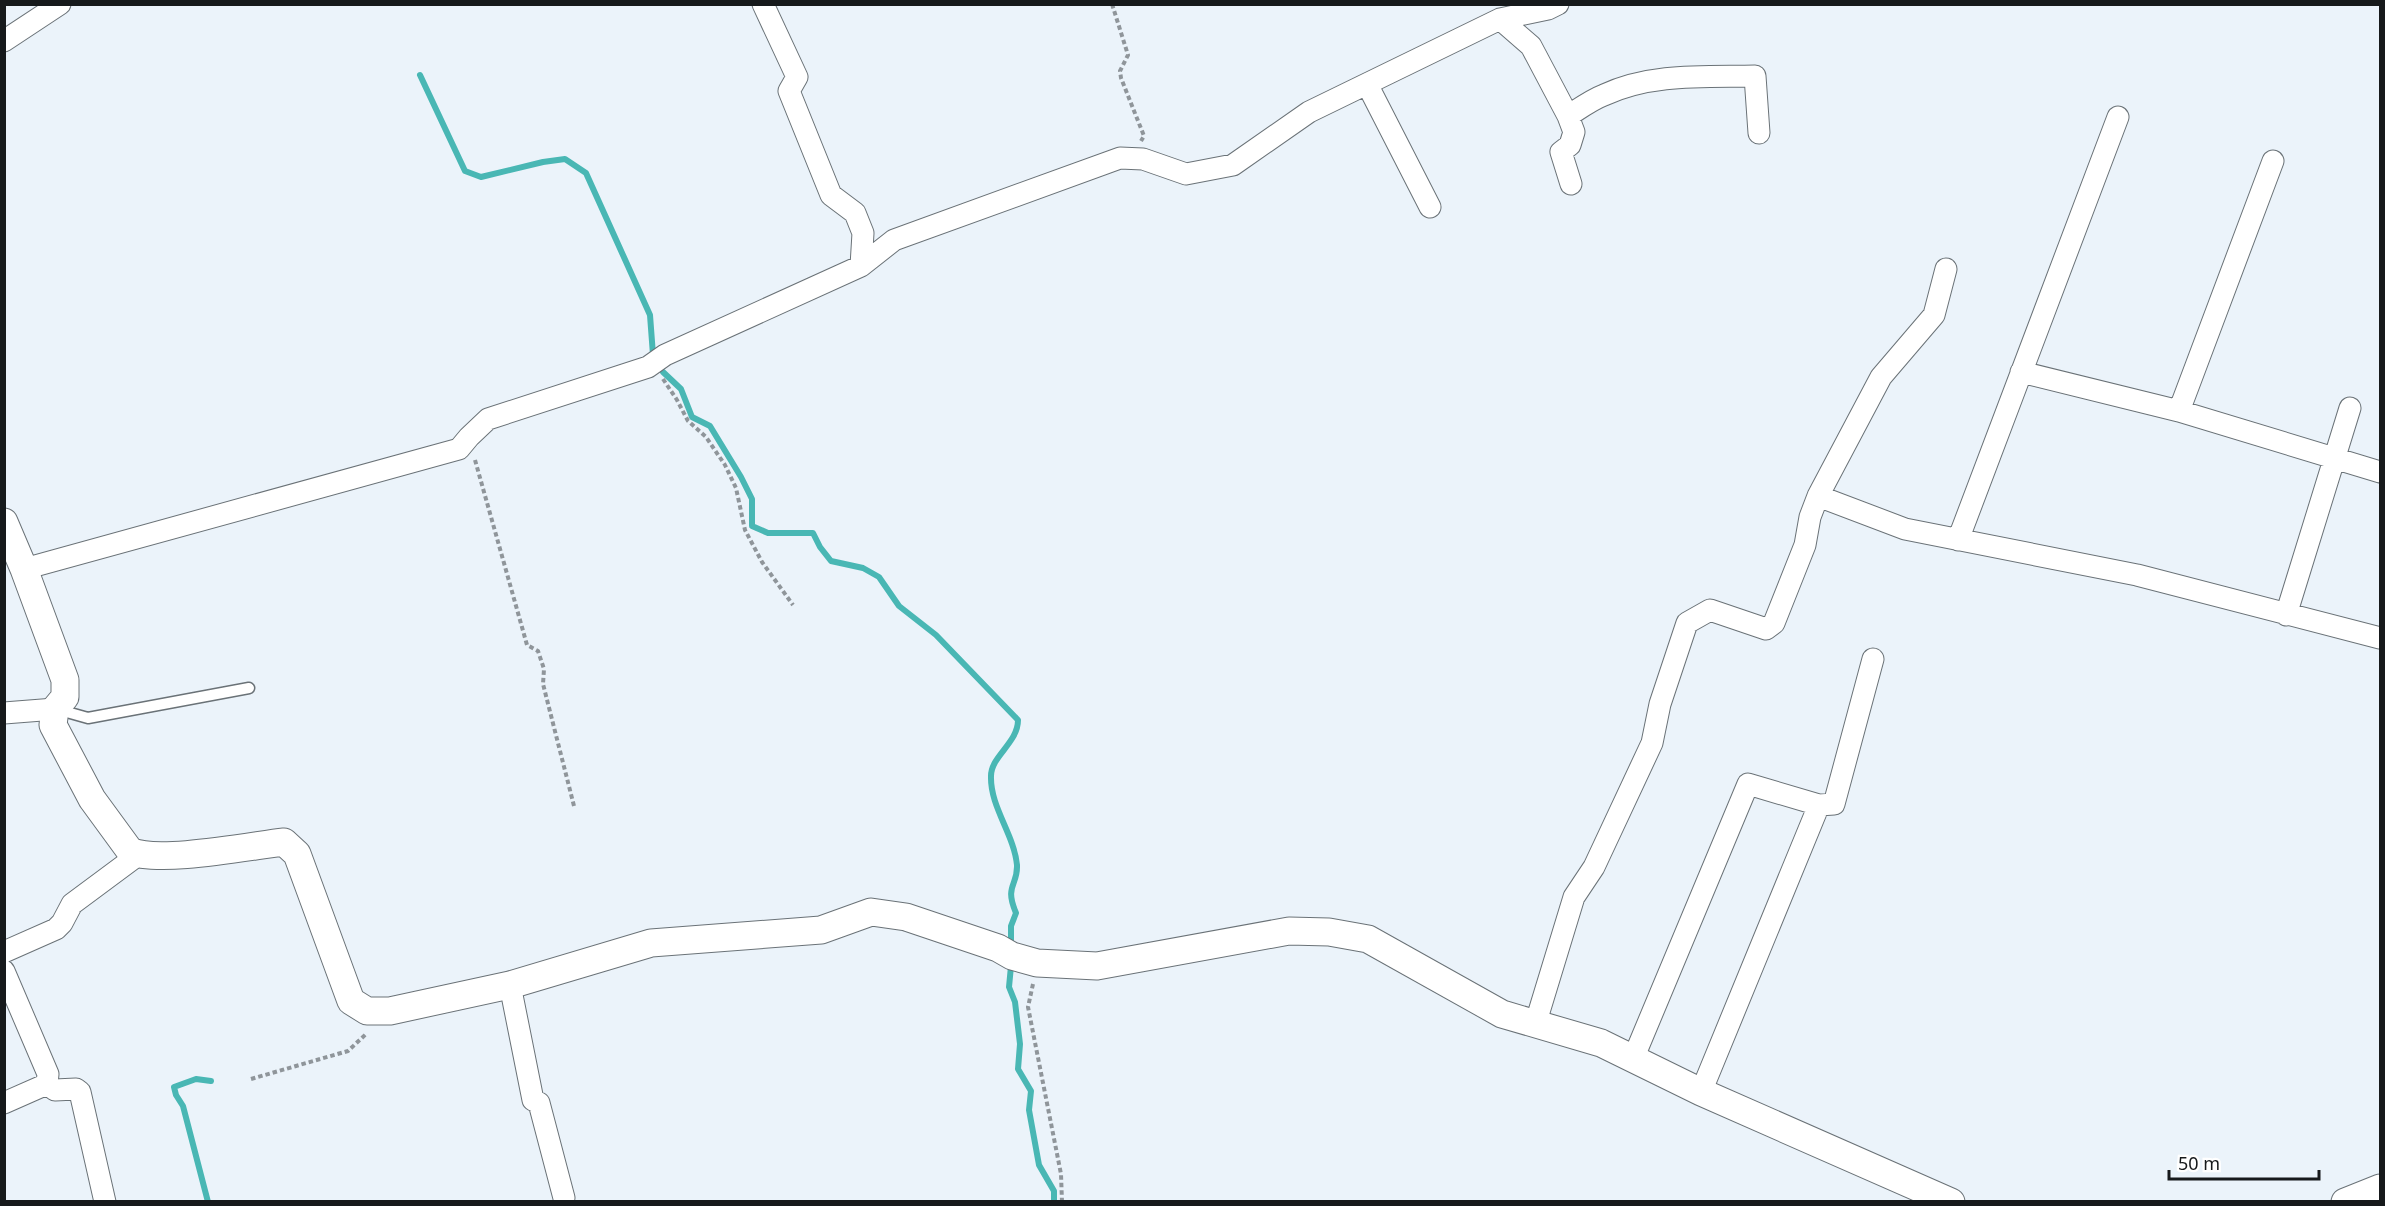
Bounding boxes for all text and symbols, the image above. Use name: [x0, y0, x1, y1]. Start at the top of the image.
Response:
scale bar: [2169, 1143, 2319, 1181]
text: 50 m: [2178, 1151, 2220, 1175]

